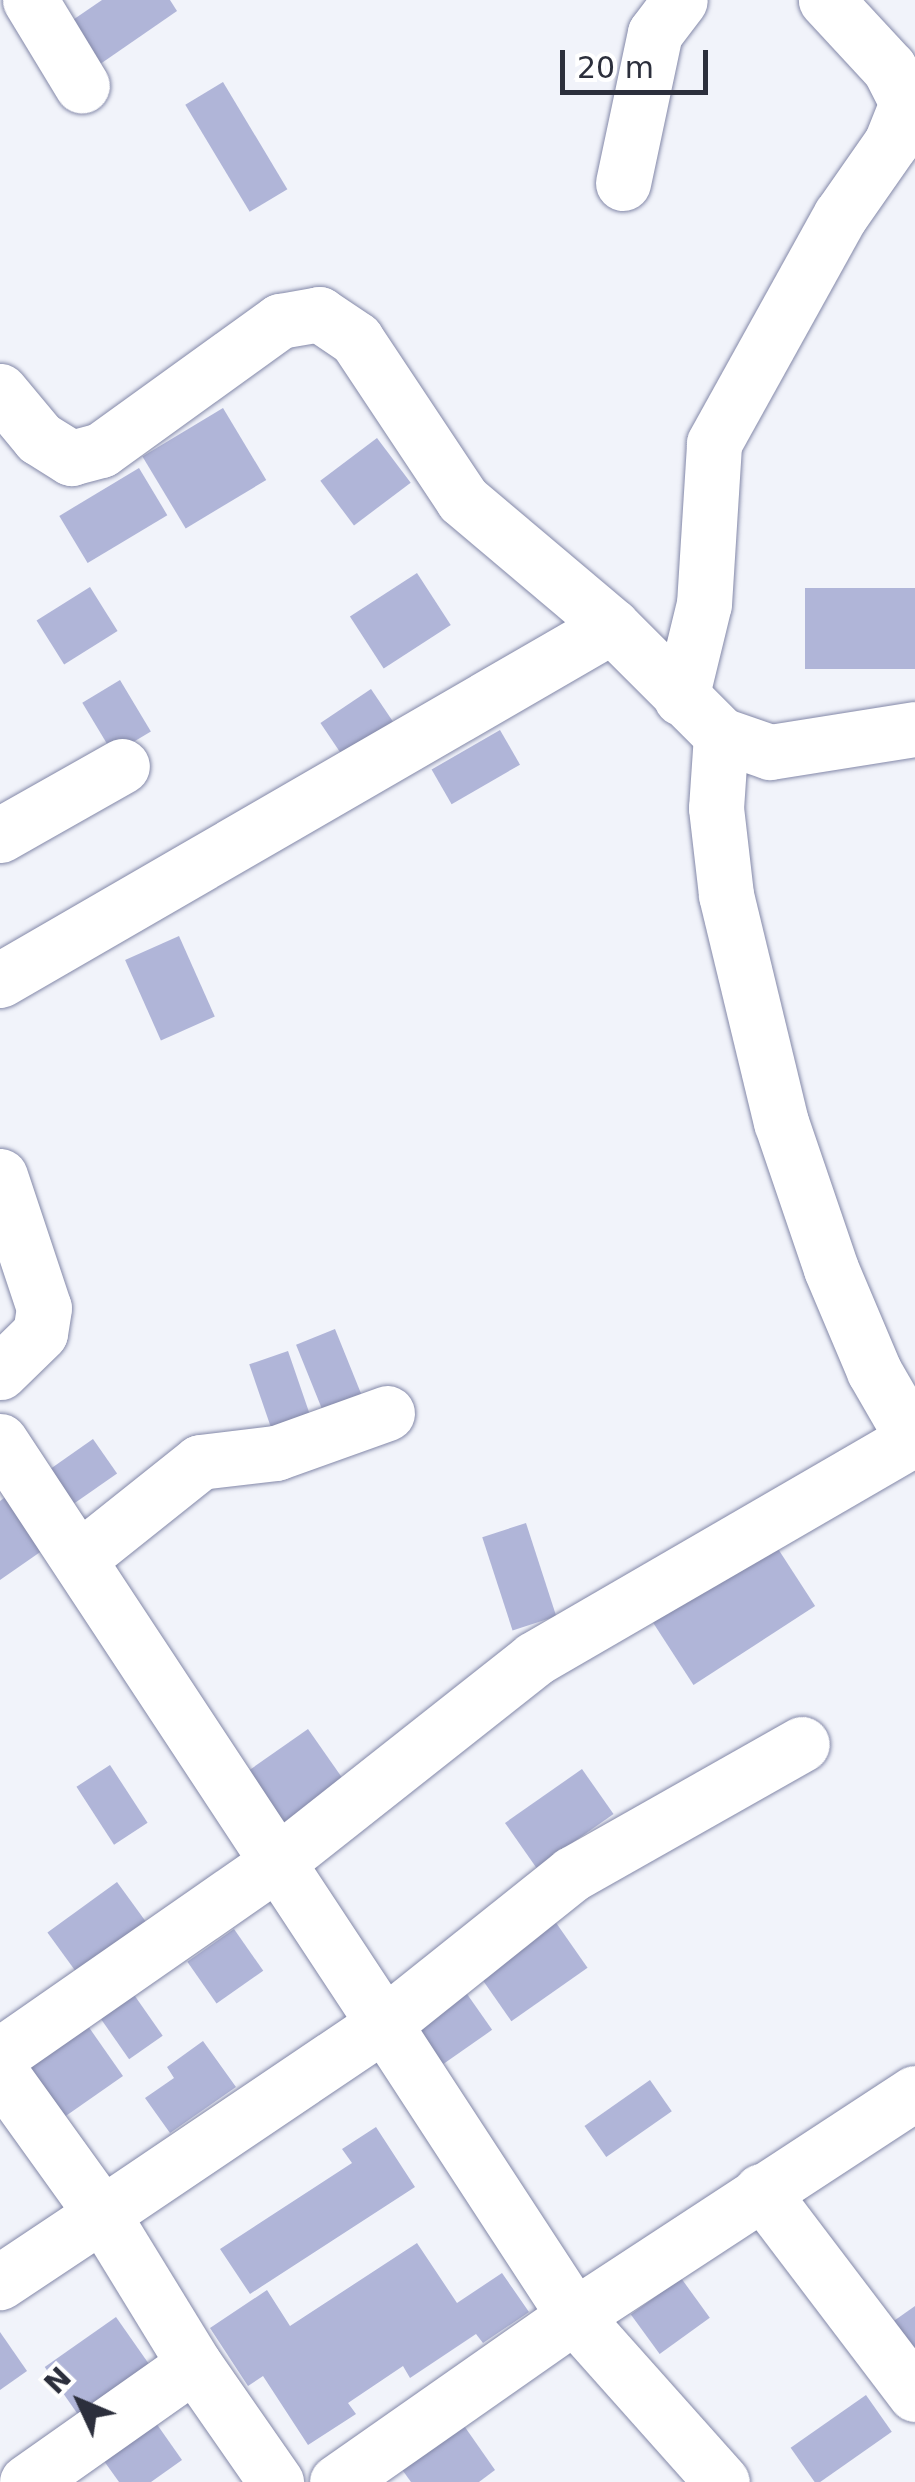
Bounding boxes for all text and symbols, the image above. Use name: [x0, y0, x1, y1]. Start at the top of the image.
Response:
scale bar: [565, 30, 712, 92]
text: 20 m: [577, 50, 654, 85]
north arrow: [30, 2352, 130, 2452]
text: N: [38, 2361, 78, 2401]

